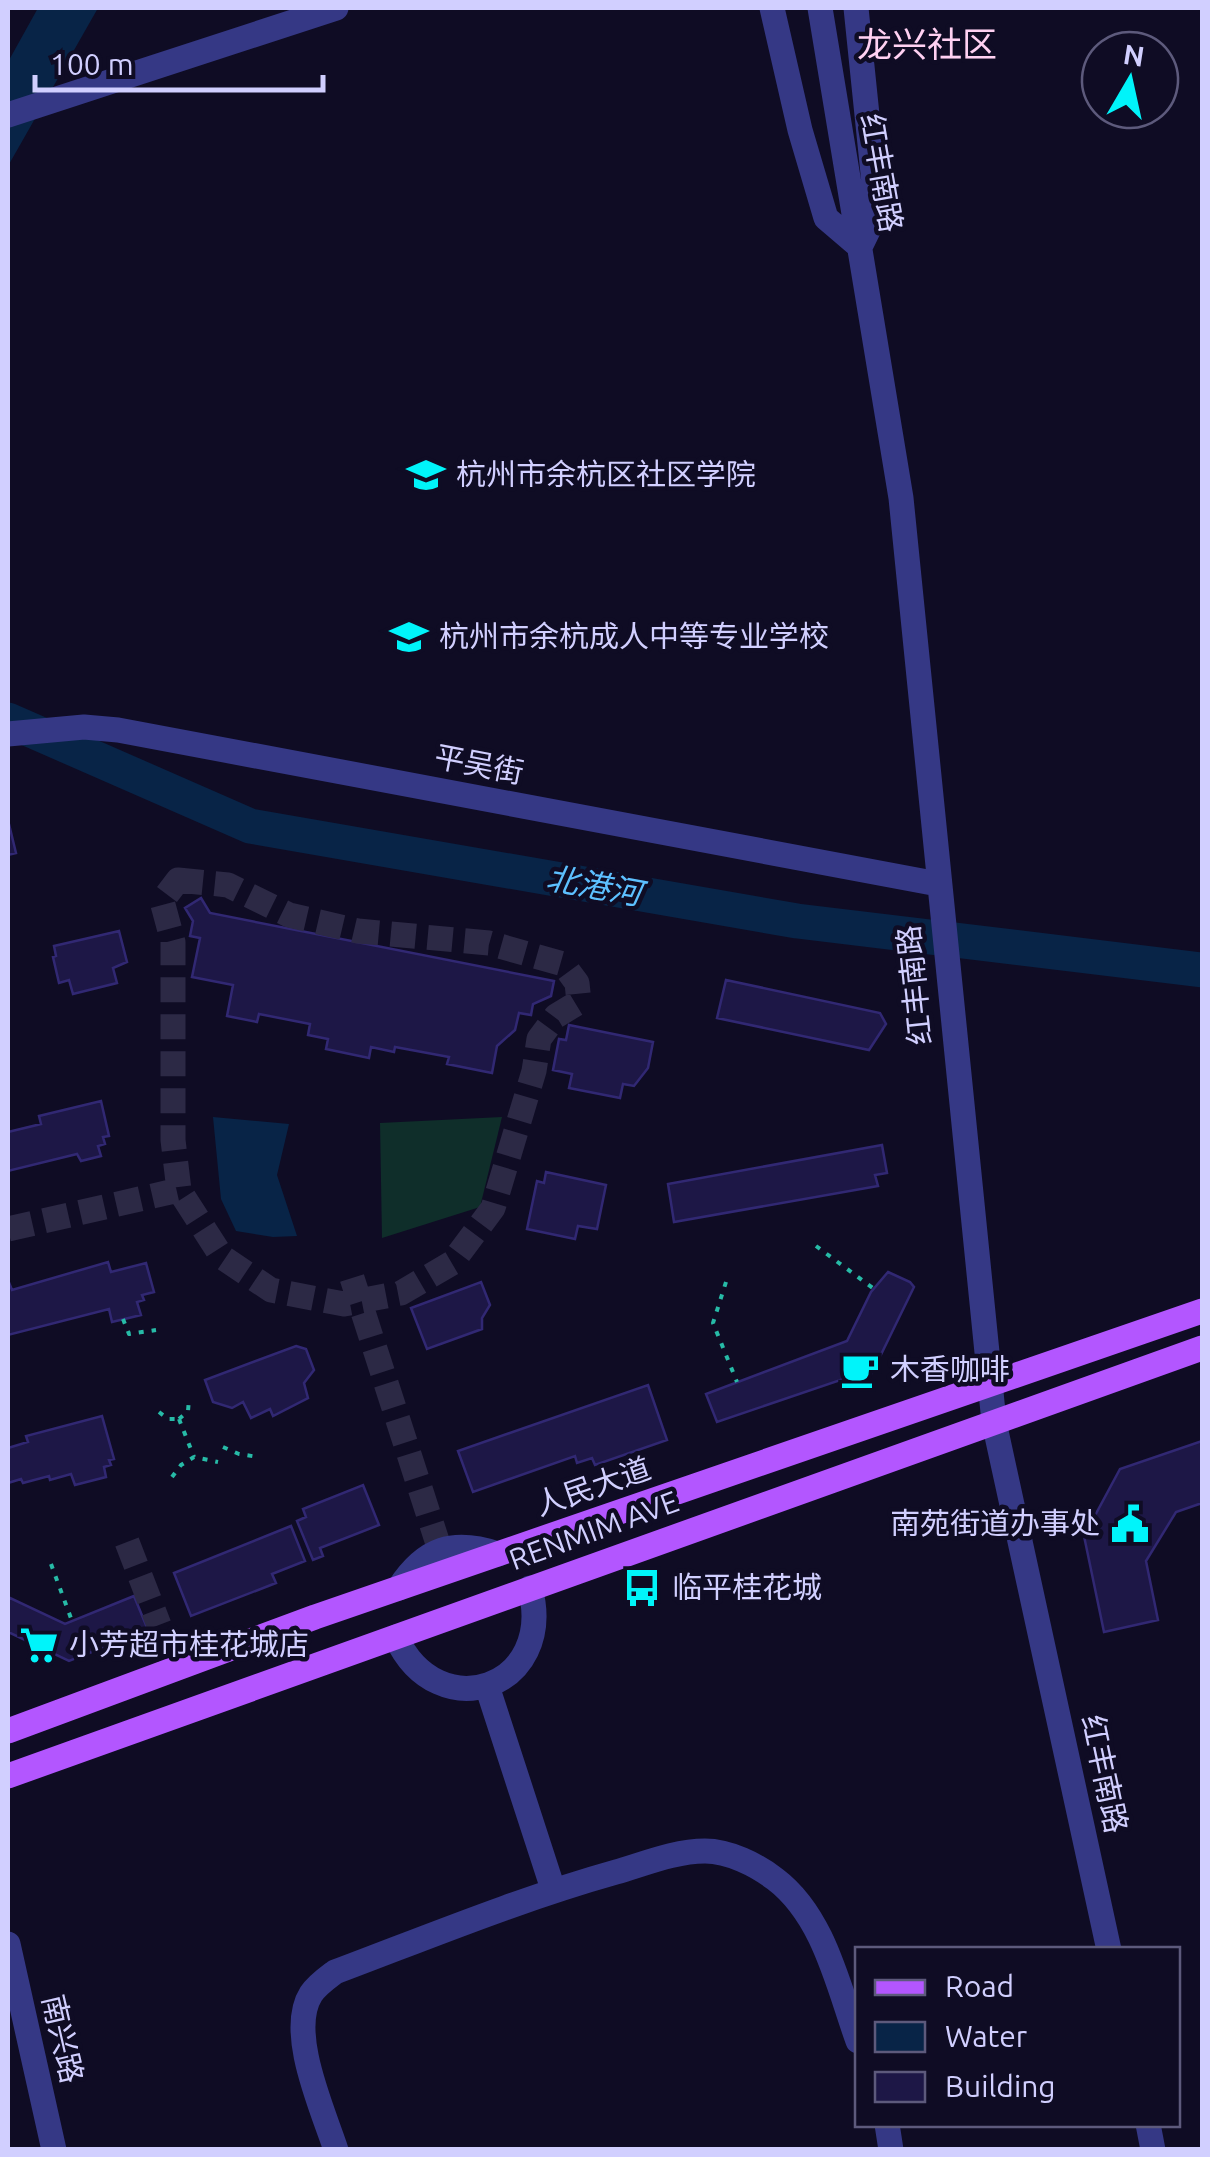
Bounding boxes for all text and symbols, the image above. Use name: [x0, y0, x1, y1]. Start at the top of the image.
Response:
district label: 龙兴社区: [857, 24, 997, 64]
scale bar: [35, 30, 322, 92]
north arrow: [1080, 30, 1180, 130]
text: N: [1121, 38, 1147, 72]
text: 100 m: [50, 47, 134, 81]
street label: 红丰南路: [855, 111, 909, 235]
school or university icon: 杭州市余杭区社区学院: [405, 454, 447, 496]
place label: 杭州市余杭区社区学院: [456, 457, 756, 491]
school or university icon: 杭州市余杭成人中等专业学校: [388, 616, 430, 658]
place label: 杭州市余杭成人中等专业学校: [439, 619, 829, 653]
street label: 平吴街: [432, 739, 527, 789]
water label: 北港河: [544, 859, 650, 912]
street label: 红丰南路: [891, 924, 937, 1047]
cafe icon: 木香咖啡: [839, 1349, 881, 1391]
place label: 木香咖啡: [890, 1352, 1010, 1386]
street label: 人民大道: [530, 1450, 655, 1522]
street label: RENMIM AVE: [504, 1484, 683, 1576]
public building icon: 南苑街道办事处: [1109, 1503, 1151, 1545]
place label: 南苑街道办事处: [890, 1506, 1100, 1540]
bus stop icon: 临平桂花城: [621, 1567, 663, 1609]
place label: 临平桂花城: [672, 1570, 822, 1604]
supermarket icon: 小芳超市桂花城店: [18, 1624, 60, 1666]
place label: 小芳超市桂花城店: [69, 1627, 309, 1661]
street label: 红丰南路: [1076, 1712, 1134, 1836]
legend: [855, 1947, 1180, 2127]
text: Road: [945, 1969, 1014, 2003]
street label: 南兴路: [36, 1991, 90, 2086]
text: Water: [945, 2019, 1028, 2053]
text: Building: [945, 2069, 1056, 2103]

